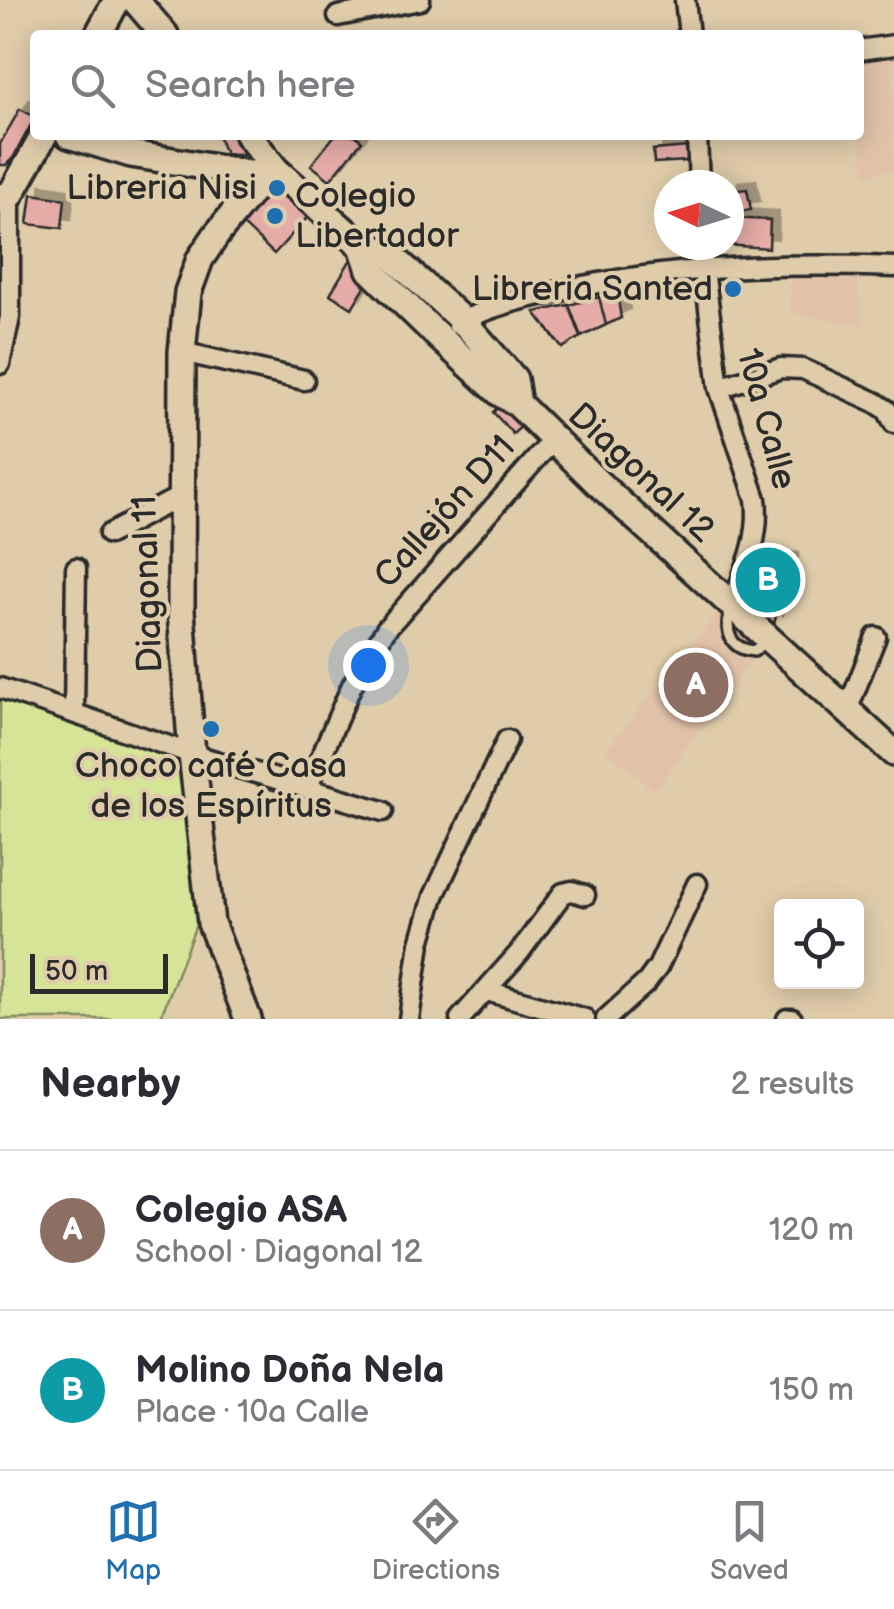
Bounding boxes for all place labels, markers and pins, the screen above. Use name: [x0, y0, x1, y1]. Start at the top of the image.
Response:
place label: Libreria Nisi: [66, 167, 257, 210]
place label: Colegio Libertador: [295, 175, 460, 258]
marker: Libreria Nisi: [266, 177, 288, 199]
marker: Colegio Libertador: [264, 205, 286, 227]
place label: Libreria Santed: [472, 268, 713, 311]
marker: Libreria Santed: [722, 278, 744, 300]
pin: B: [736, 542, 800, 618]
pin: A: [664, 648, 728, 722]
marker: Choco café Casa de los Espíritus: [200, 718, 222, 740]
place label: Choco café Casa de los Espíritus: [75, 745, 347, 828]

